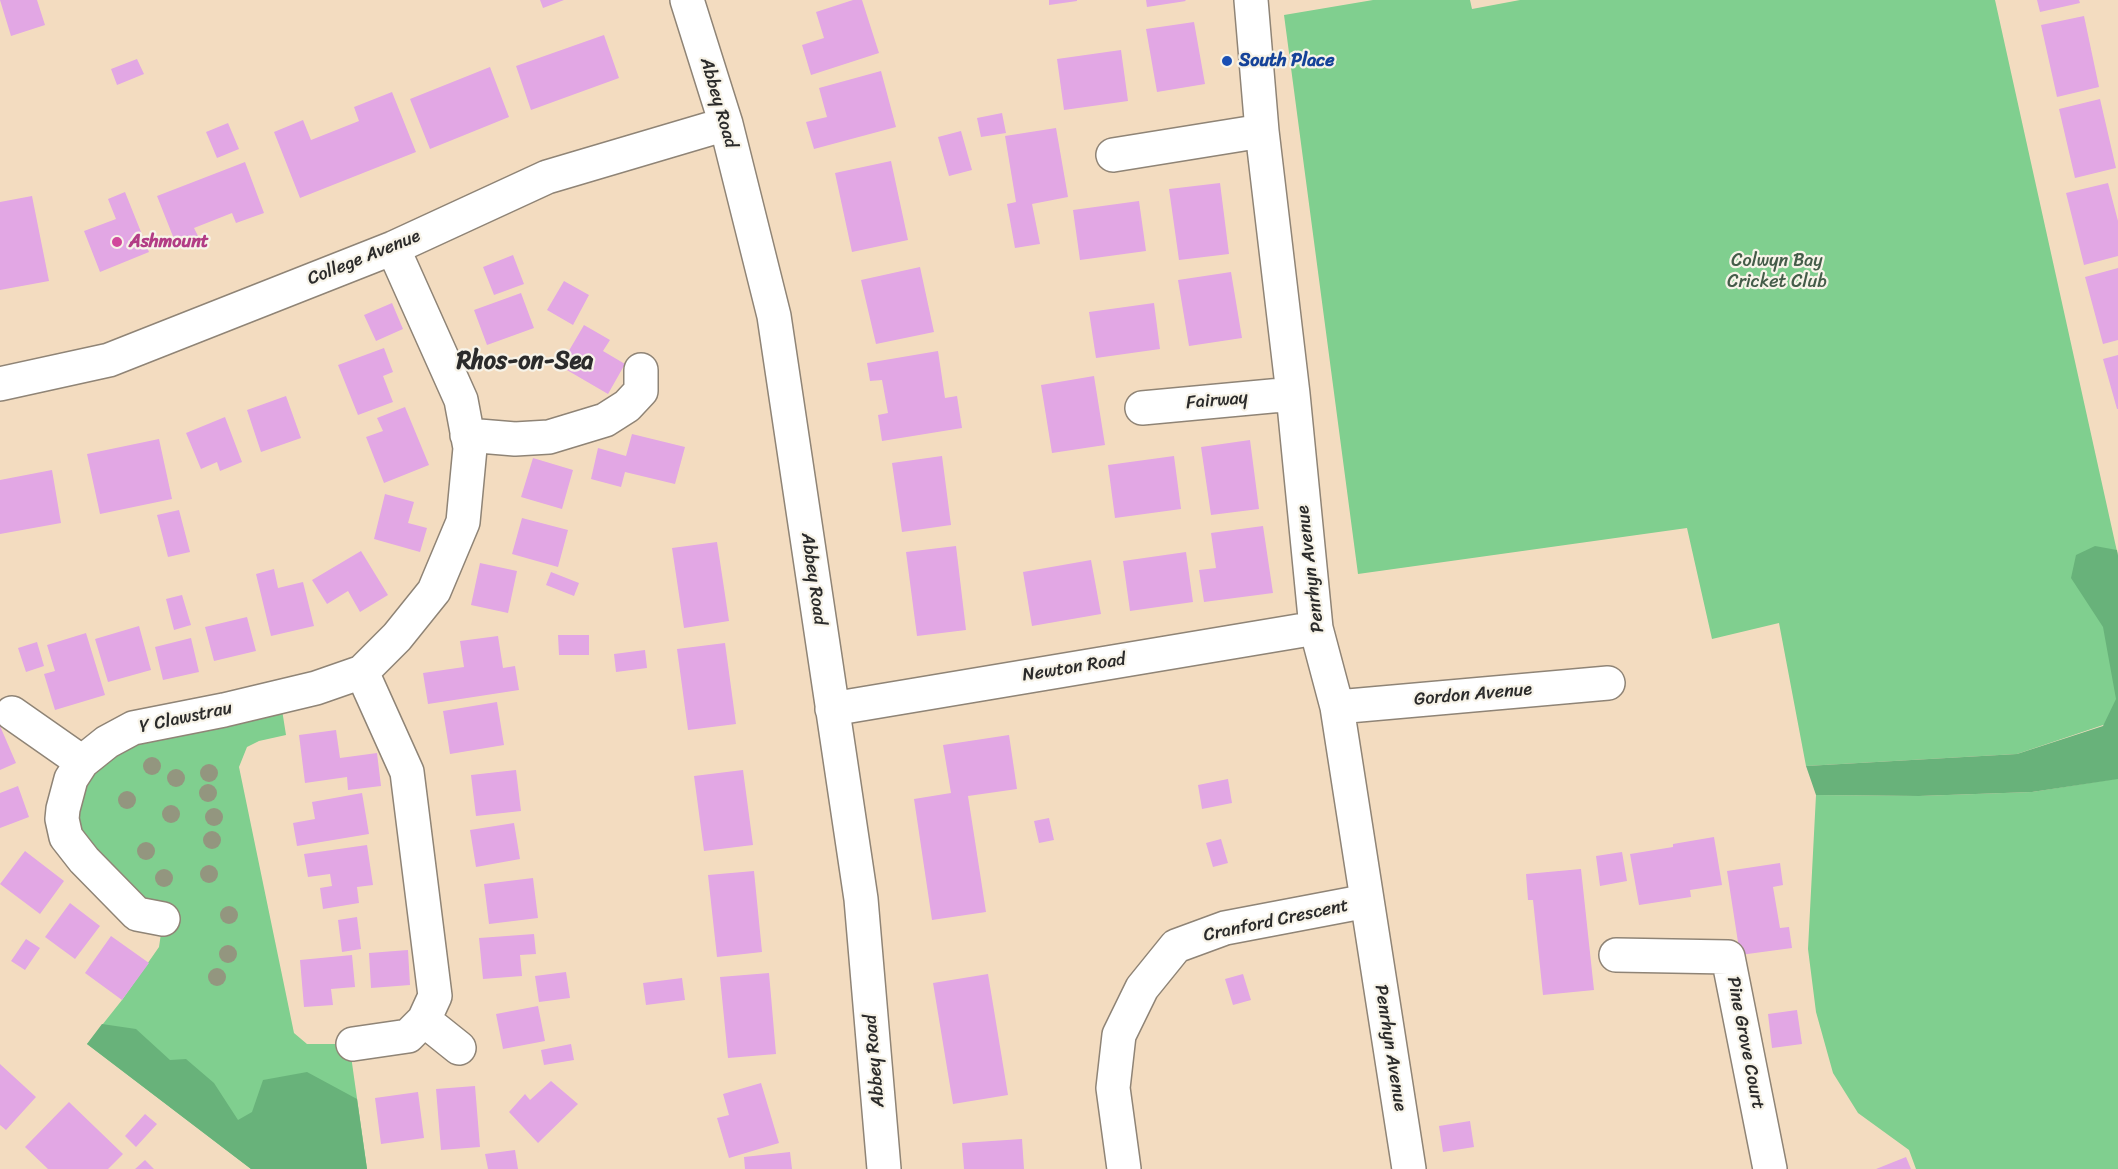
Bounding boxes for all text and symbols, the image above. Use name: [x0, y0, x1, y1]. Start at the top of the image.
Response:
place label: South Place: [1239, 50, 1334, 72]
marker: South Place: [1220, 54, 1234, 68]
street label: Abbey Road: [695, 55, 741, 151]
street label: College Avenue: [304, 226, 424, 290]
place label: Ashmount: [129, 231, 209, 253]
marker: Ashmount: [110, 235, 124, 249]
park label: Colwyn Bay Cricket Club: [1727, 250, 1827, 292]
district label: Rhos-on-Sea: [457, 348, 593, 376]
street label: Fairway: [1185, 388, 1249, 414]
street label: Penrhyn Avenue: [1292, 504, 1330, 634]
street label: Abbey Road: [796, 531, 830, 627]
street label: Newton Road: [1021, 649, 1127, 687]
street label: Gordon Avenue: [1413, 679, 1533, 711]
street label: Y Clawstrau: [138, 698, 234, 738]
street label: Cranford Crescent: [1201, 895, 1351, 947]
street label: Pine Grove Court: [1722, 975, 1768, 1111]
street label: Penrhyn Avenue: [1369, 983, 1411, 1113]
street label: Abbey Road: [860, 1014, 890, 1108]

